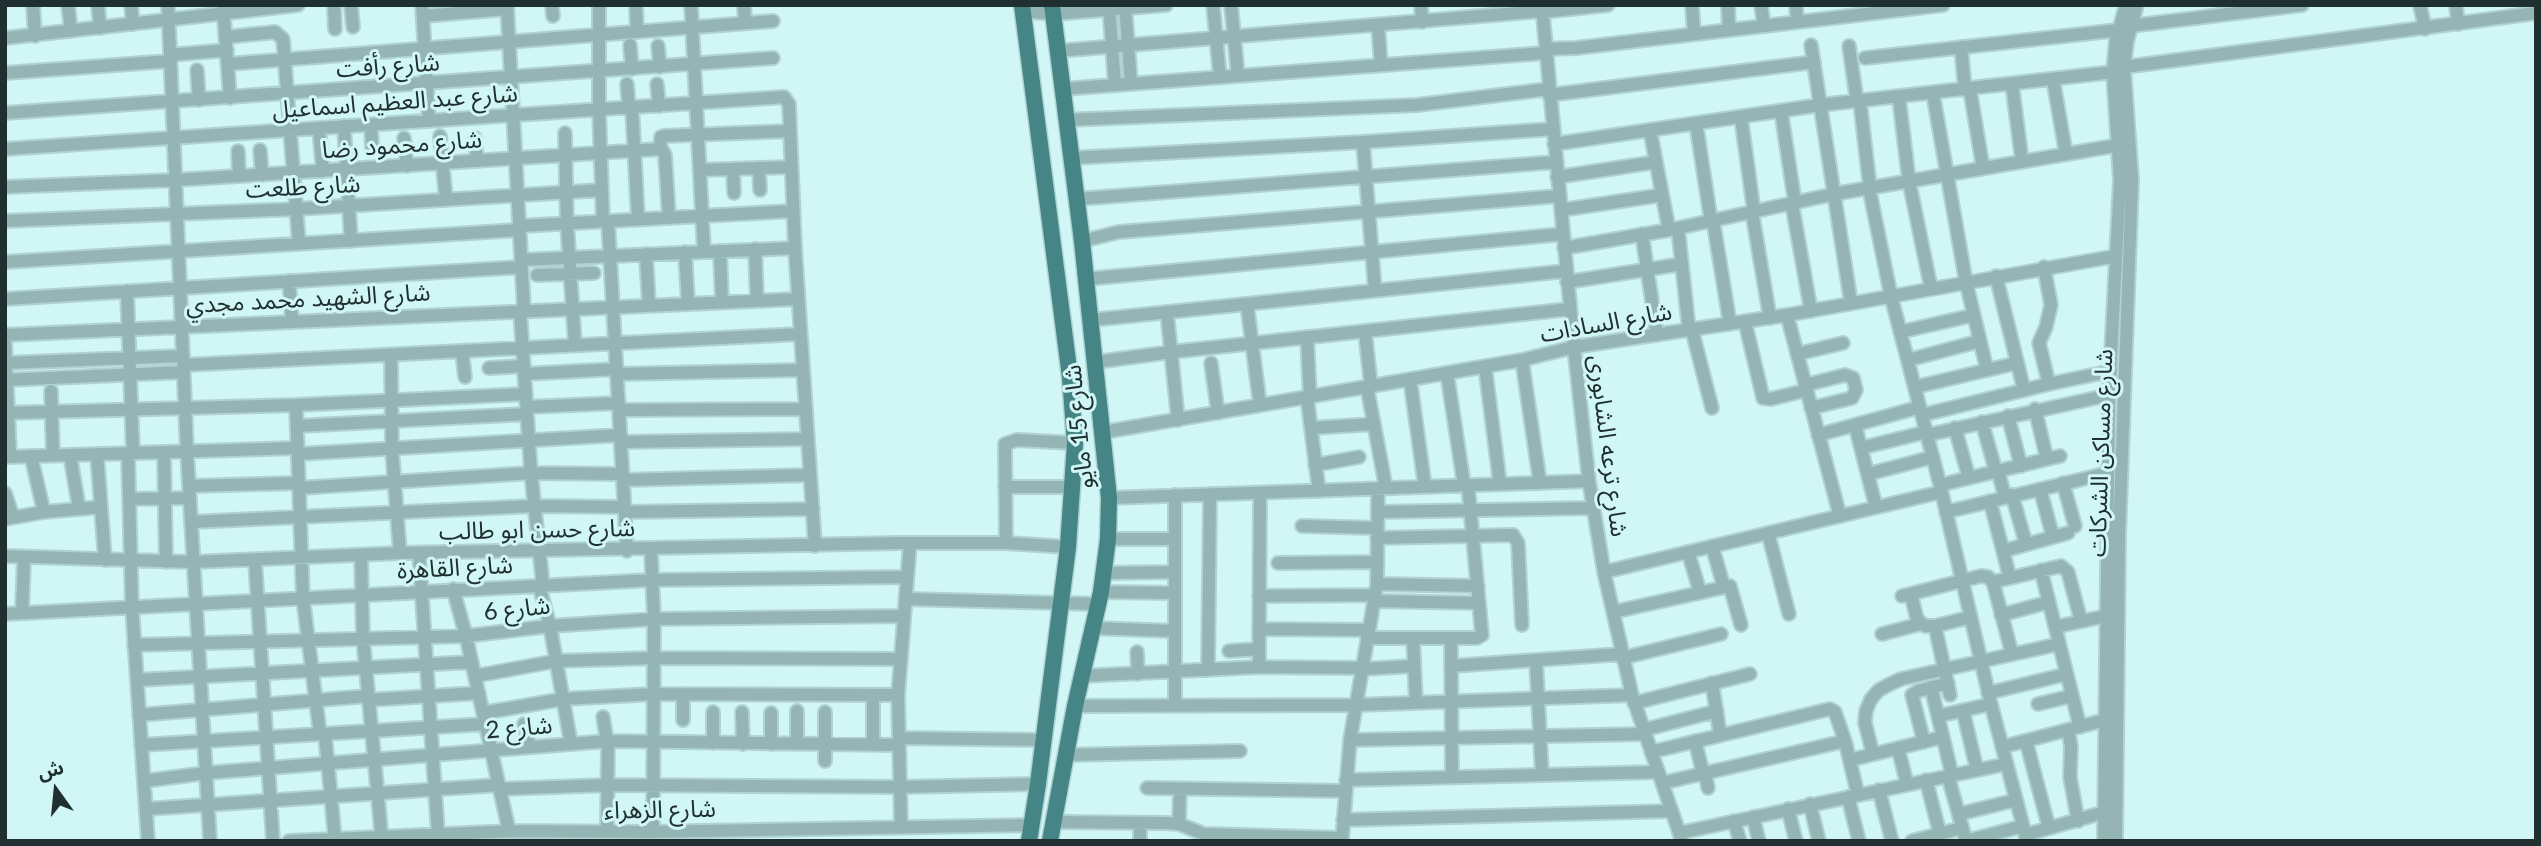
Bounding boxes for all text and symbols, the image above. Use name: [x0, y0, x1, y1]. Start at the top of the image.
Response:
street label: شارع رأفت: [335, 48, 441, 84]
street label: شارع عبد العظيم اسماعيل: [271, 79, 519, 125]
street label: شارع محمود رضا: [321, 125, 483, 165]
street label: شارع طلعت: [245, 170, 361, 204]
street label: شارع الشهيد محمد مجدي: [185, 278, 431, 320]
street label: شارع السادات: [1538, 297, 1674, 349]
street label: شارع مساكن الشركات: [2083, 349, 2119, 557]
street label: شارع ترعه الشابورى: [1583, 353, 1633, 539]
street label: شارع 15 مايو: [1058, 363, 1100, 491]
street label: شارع حسن ابو طالب: [439, 514, 635, 546]
street label: شارع القاهرة: [396, 551, 514, 585]
street label: شارع 6: [482, 591, 552, 627]
street label: شارع 2: [484, 711, 554, 745]
north arrow: [21, 755, 91, 825]
text: ش: [35, 755, 66, 784]
street label: شارع الزهراء: [604, 795, 716, 825]

